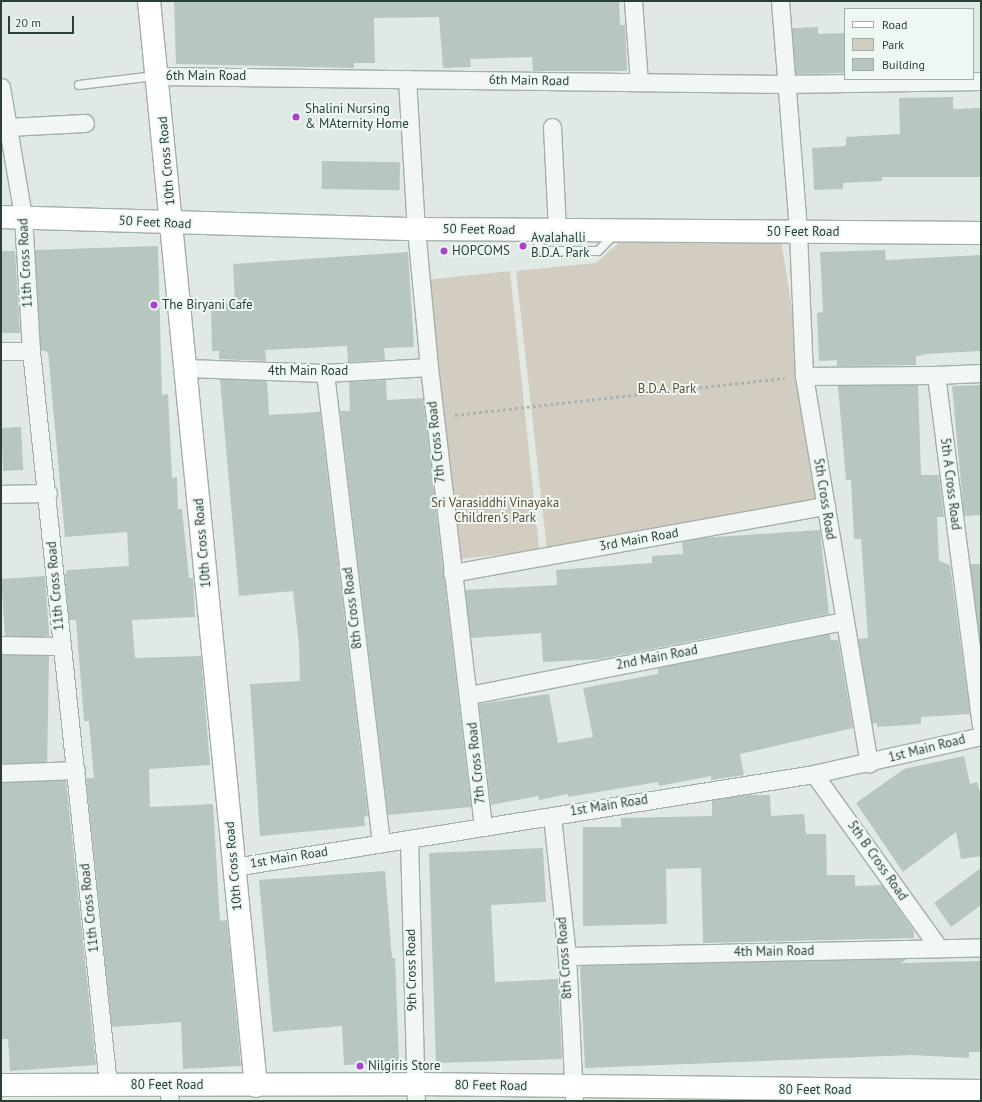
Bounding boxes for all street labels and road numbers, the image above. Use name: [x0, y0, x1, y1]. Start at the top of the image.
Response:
street label: 6th Main Road: [166, 68, 246, 84]
street label: 6th Main Road: [489, 72, 569, 90]
street label: 10th Cross Road: [155, 116, 179, 206]
street label: 50 Feet Road: [118, 213, 192, 233]
street label: 11th Cross Road: [16, 218, 36, 308]
street label: 50 Feet Road: [442, 222, 516, 238]
street label: 50 Feet Road: [767, 224, 839, 240]
street label: 4th Main Road: [268, 363, 348, 379]
street label: 7th Cross Road: [425, 400, 449, 484]
street label: 5th A Cross Road: [937, 437, 963, 531]
street label: 5th Cross Road: [810, 457, 838, 541]
street label: 10th Cross Road: [191, 498, 215, 588]
street label: 3rd Main Road: [598, 525, 680, 555]
street label: 11th Cross Road: [44, 541, 68, 631]
street label: 8th Cross Road: [340, 566, 366, 650]
street label: 2nd Main Road: [615, 642, 699, 674]
street label: 7th Cross Road: [465, 721, 489, 805]
street label: 1st Main Road: [887, 732, 967, 766]
street label: 1st Main Road: [569, 792, 649, 820]
street label: 5th B Cross Road: [844, 818, 910, 904]
street label: 10th Cross Road: [222, 821, 246, 911]
street label: 1st Main Road: [249, 844, 329, 872]
street label: 11th Cross Road: [78, 863, 102, 953]
street label: 8th Cross Road: [554, 916, 576, 1000]
street label: 9th Cross Road: [403, 929, 421, 1011]
street label: 4th Main Road: [734, 943, 814, 961]
street label: 80 Feet Road: [131, 1077, 203, 1093]
street label: 80 Feet Road: [454, 1078, 528, 1094]
street label: 80 Feet Road: [779, 1082, 851, 1098]

